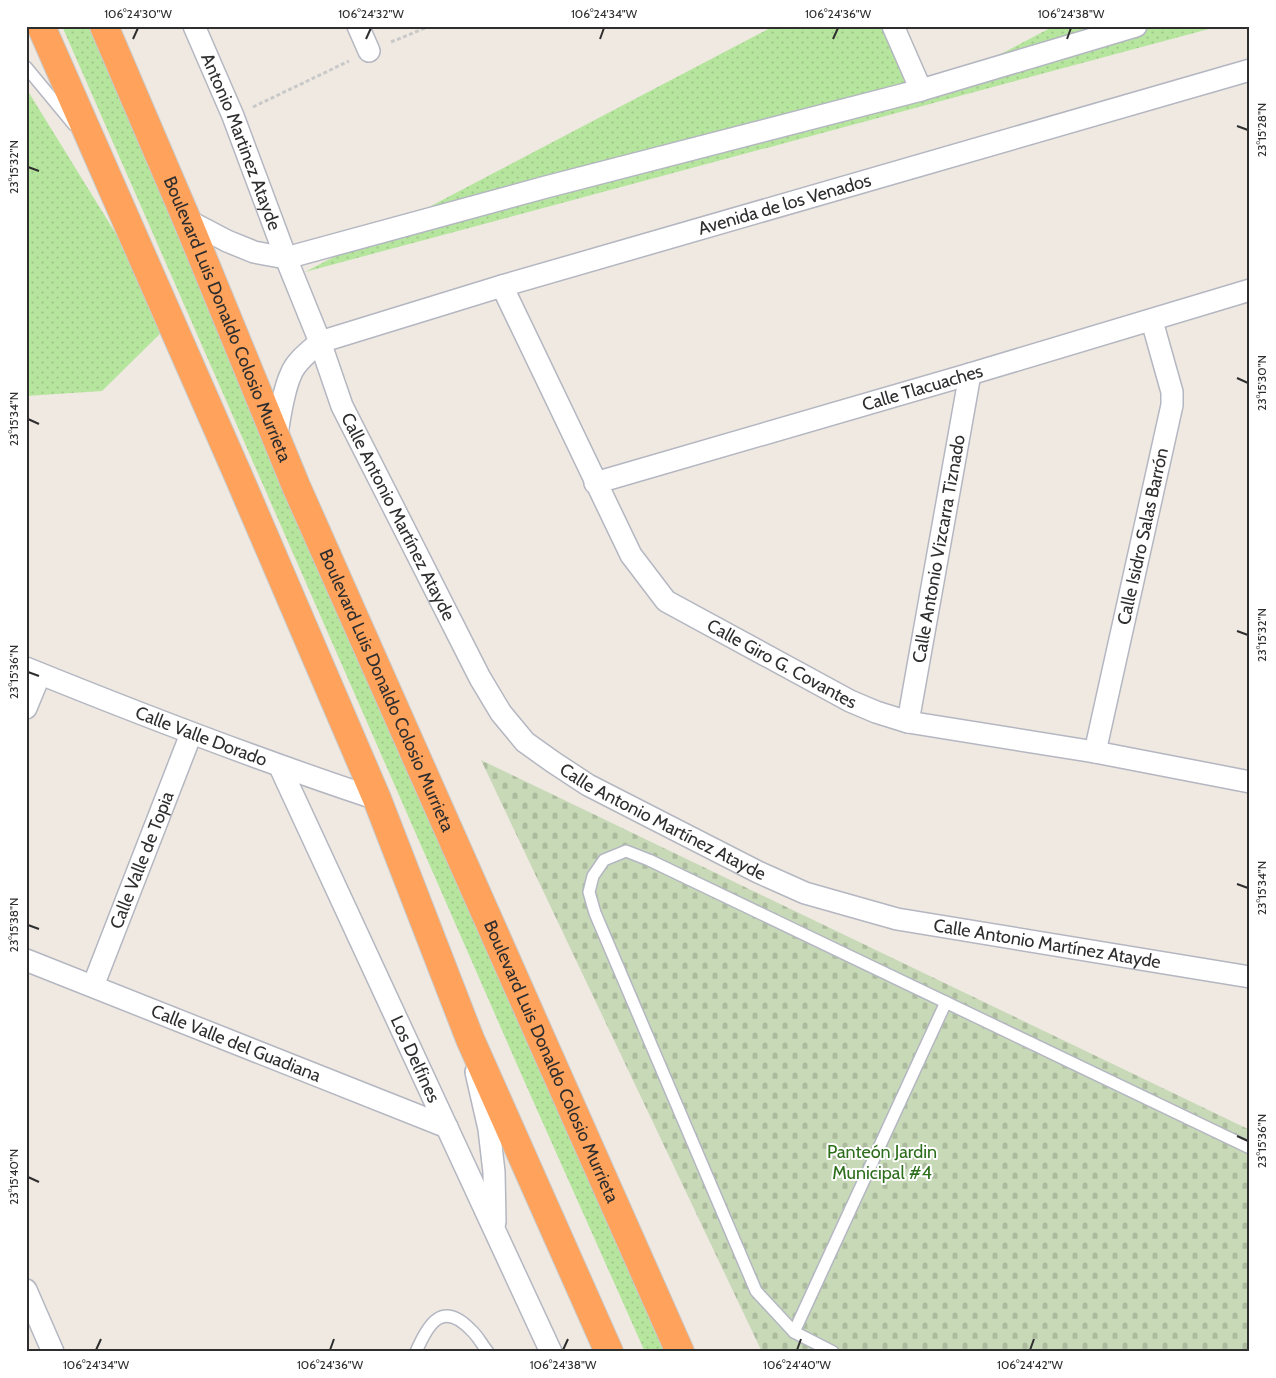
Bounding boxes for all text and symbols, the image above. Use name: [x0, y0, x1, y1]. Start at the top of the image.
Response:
text: 106°24'30"W: [104, 6, 172, 21]
text: 106°24'32"W: [338, 6, 404, 21]
text: 106°24'34"W: [571, 6, 638, 21]
text: 106°24'36"W: [805, 6, 872, 21]
text: 106°24'38"W: [1038, 6, 1105, 21]
street label: Antonio Martinez Atayde: [196, 50, 286, 233]
text: 23°15'28"N: [1254, 103, 1269, 157]
text: 23°15'32"N: [6, 140, 21, 194]
street label: Avenida de los Venados: [696, 169, 874, 240]
street label: Boulevard Luis Donaldo Colosio Murrieta: [159, 173, 296, 465]
text: 23°15'30"N: [1254, 355, 1269, 411]
street label: Calle Tlacuaches: [859, 360, 985, 416]
text: 23°15'34"N: [6, 392, 21, 446]
street label: Calle Antonio Martínez Atayde: [336, 409, 460, 624]
street label: Calle Antonio Vizcarra Tiznado: [908, 433, 970, 664]
street label: Calle Isidro Salas Barrón: [1113, 446, 1173, 627]
street label: Boulevard Luis Donaldo Colosio Murrieta: [314, 546, 459, 835]
text: 23°15'32"N: [1254, 608, 1269, 662]
street label: Calle Giro G. Covantes: [703, 614, 860, 713]
text: 23°15'36"N: [6, 645, 21, 699]
street label: Calle Valle Dorado: [132, 702, 270, 771]
street label: Calle Antonio Martínez Atayde: [555, 758, 769, 885]
street label: Calle Valle de Topia: [105, 788, 179, 932]
text: 23°15'34"N: [1254, 861, 1269, 915]
text: 23°15'38"N: [6, 898, 21, 952]
street label: Calle Antonio Martínez Atayde: [932, 914, 1162, 973]
street label: Boulevard Luis Donaldo Colosio Murrieta: [479, 917, 624, 1207]
street label: Calle Valle del Guadiana: [148, 1000, 325, 1087]
street label: Los Delfines: [386, 1012, 445, 1106]
text: 23°15'36"N: [1254, 1114, 1269, 1168]
park label: Panteón Jardin Municipal #4: [827, 1141, 937, 1184]
text: 23°15'40"N: [6, 1149, 21, 1205]
text: 106°24'34"W: [63, 1357, 130, 1372]
text: 106°24'36"W: [297, 1357, 364, 1372]
text: 106°24'38"W: [530, 1357, 597, 1372]
text: 106°24'40"W: [763, 1357, 832, 1372]
text: 106°24'42"W: [997, 1357, 1064, 1372]

